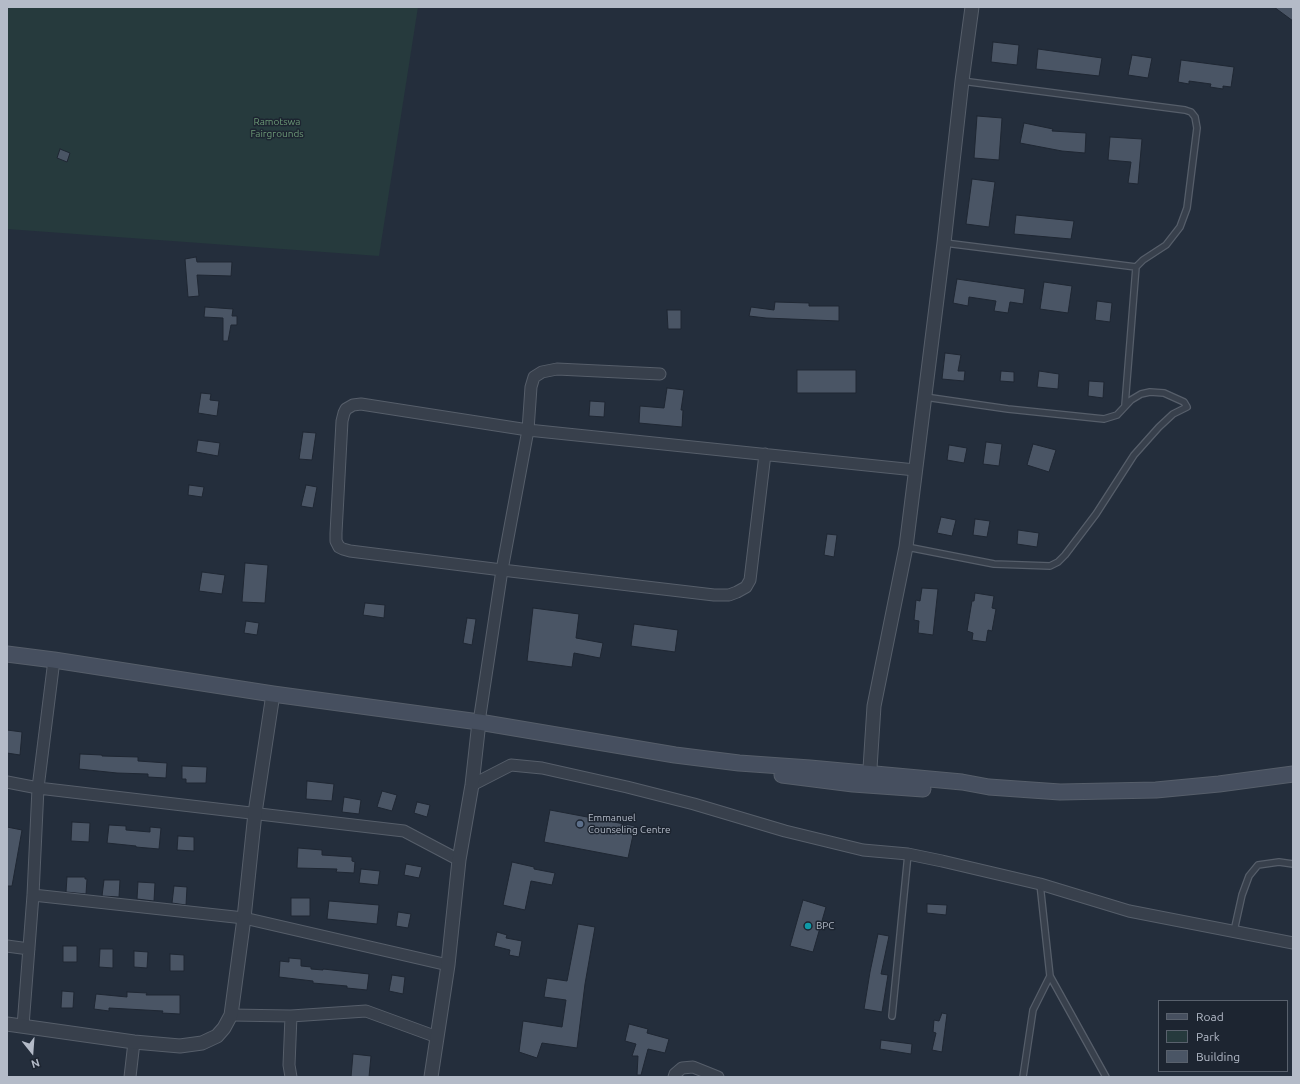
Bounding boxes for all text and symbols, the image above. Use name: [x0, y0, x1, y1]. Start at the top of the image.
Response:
park label: Ramotswa Fairgrounds: [250, 116, 304, 140]
place label: Emmanuel Counseling Centre: [588, 812, 671, 836]
marker: Emmanuel Counseling Centre: [575, 819, 585, 829]
place label: BPC: [816, 920, 834, 932]
marker: BPC: [803, 921, 813, 931]
legend: [1158, 1000, 1288, 1072]
text: Road: [1196, 1010, 1224, 1023]
text: Park: [1196, 1030, 1220, 1043]
north arrow: [12, 1032, 52, 1072]
text: Building: [1196, 1050, 1240, 1063]
text: N: [30, 1057, 41, 1070]

